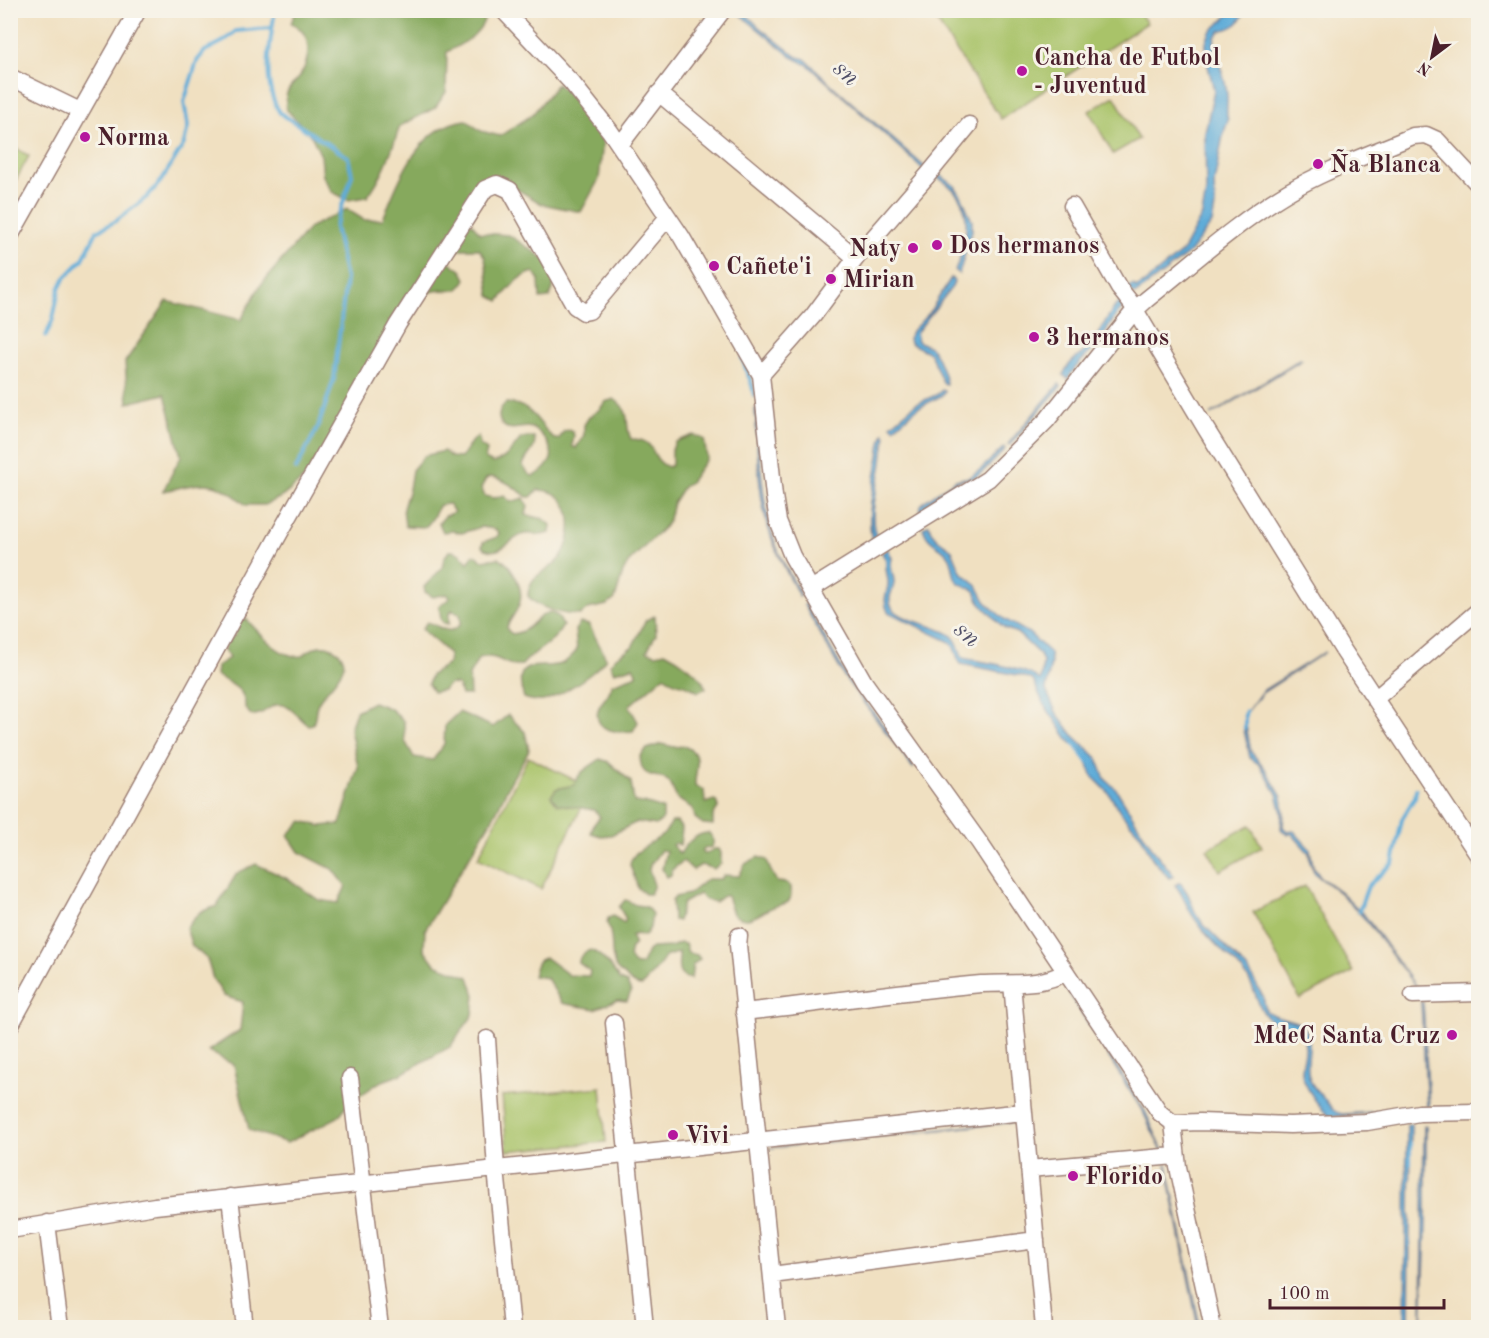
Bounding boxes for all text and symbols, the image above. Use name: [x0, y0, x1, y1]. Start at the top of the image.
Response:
north arrow: [1402, 27, 1462, 87]
place label: Cancha de Futbol - Juventud: [1034, 47, 1220, 99]
water label: sn: [827, 55, 864, 92]
text: N: [1415, 58, 1435, 78]
marker: Cancha de Futbol - Juventud: [1015, 64, 1029, 78]
place label: Norma: [97, 127, 169, 151]
marker: Norma: [78, 130, 92, 144]
place label: Ña Blanca: [1330, 149, 1441, 178]
marker: Ña Blanca: [1311, 157, 1325, 171]
place label: Dos hermanos: [949, 235, 1099, 259]
place label: Naty: [849, 238, 901, 262]
marker: Dos hermanos: [930, 238, 944, 252]
marker: Naty: [906, 241, 920, 255]
place label: Cañete'i: [726, 256, 812, 280]
marker: Cañete'i: [707, 259, 721, 273]
place label: Mirian: [843, 269, 915, 293]
marker: Mirian: [824, 272, 838, 286]
place label: 3 hermanos: [1046, 327, 1169, 351]
marker: 3 hermanos: [1027, 330, 1041, 344]
water label: sn: [948, 616, 985, 653]
place label: MdeC Santa Cruz: [1253, 1025, 1440, 1049]
marker: MdeC Santa Cruz: [1445, 1028, 1459, 1042]
place label: Vivi: [685, 1125, 729, 1149]
marker: Vivi: [666, 1128, 680, 1142]
place label: Florido: [1085, 1166, 1163, 1190]
marker: Florido: [1066, 1169, 1080, 1183]
scale bar: [1270, 1272, 1444, 1310]
text: 100 m: [1279, 1285, 1330, 1303]

